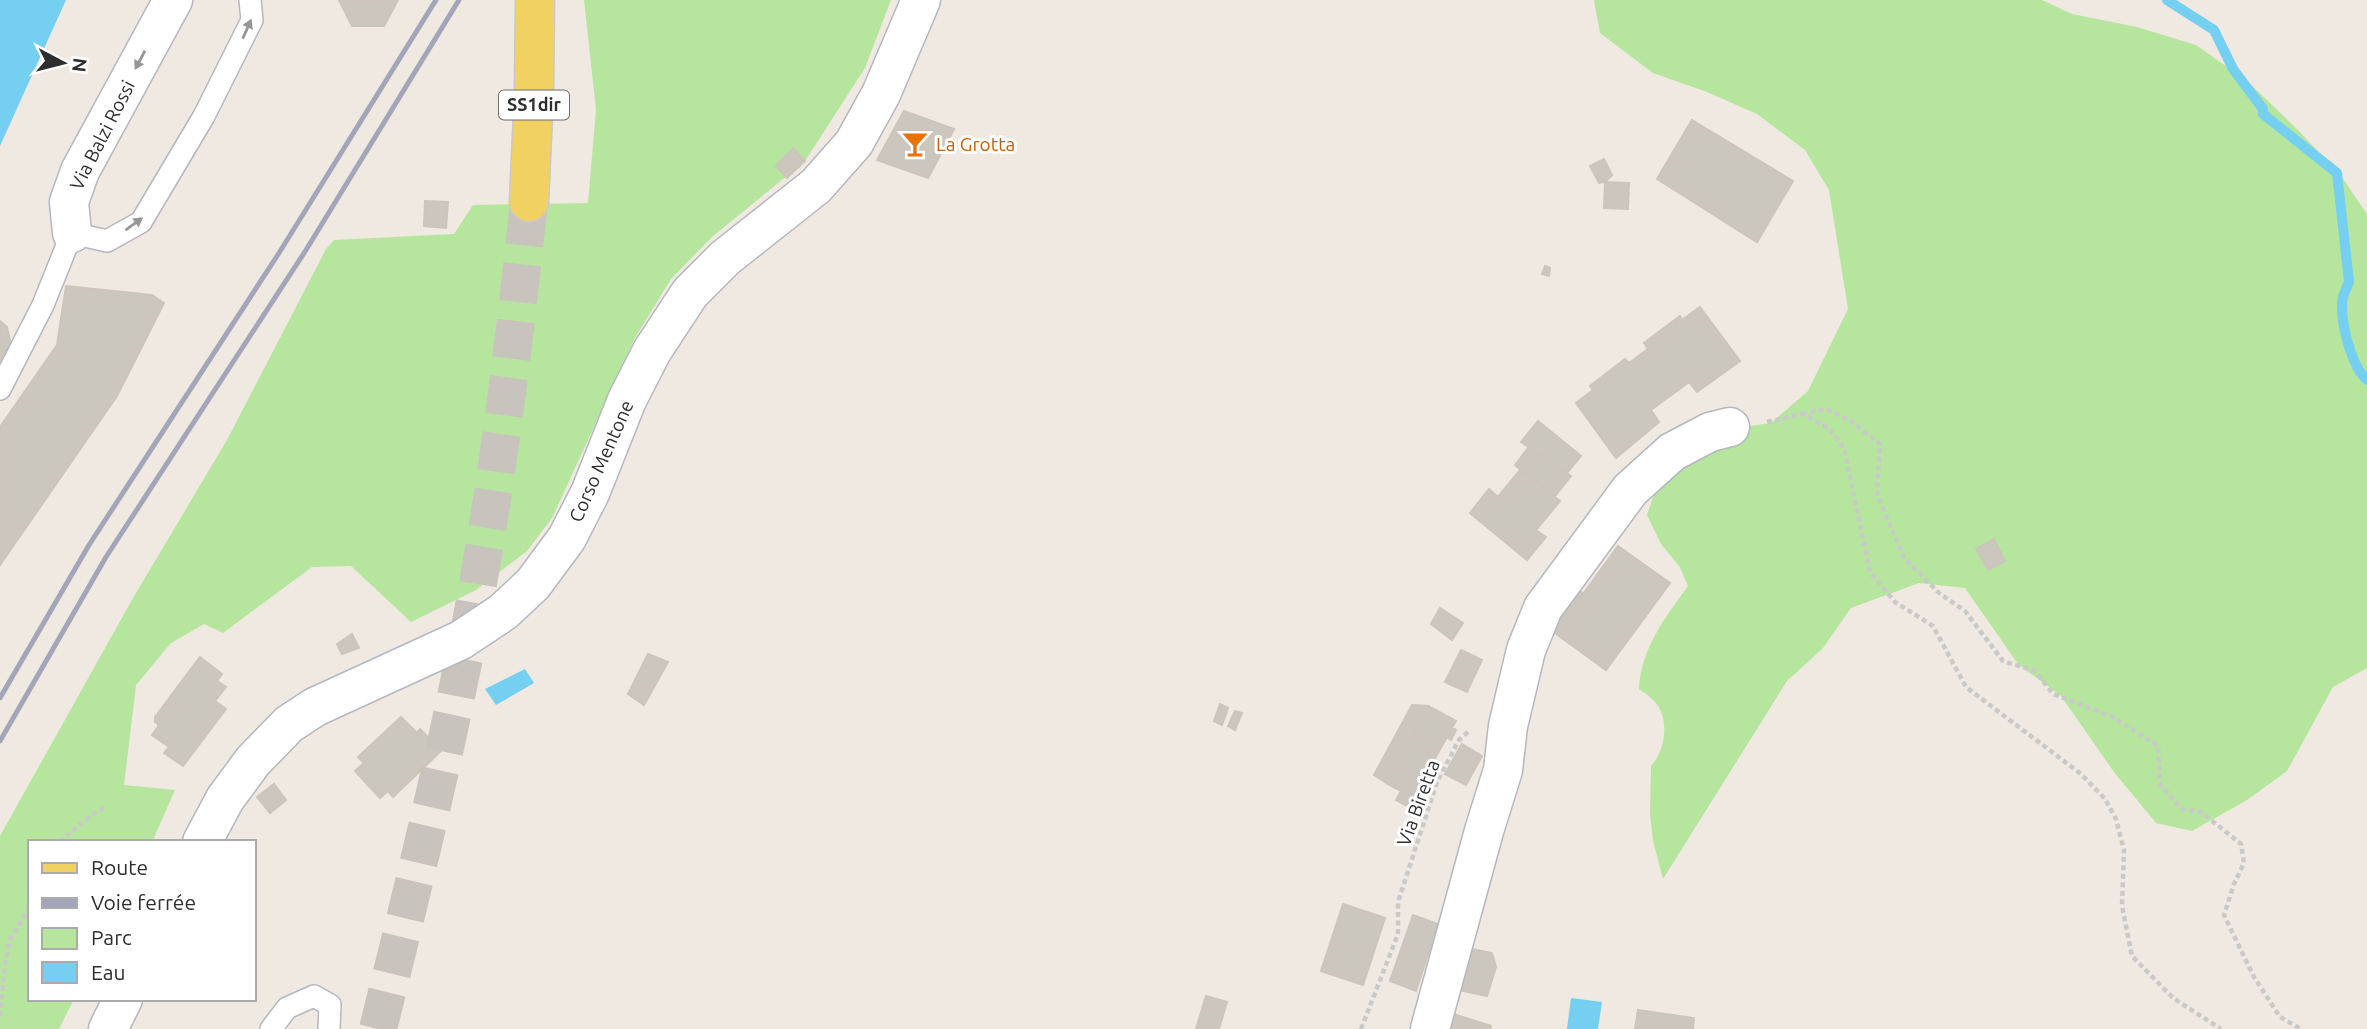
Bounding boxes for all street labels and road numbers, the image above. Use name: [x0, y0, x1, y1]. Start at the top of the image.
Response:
street label: Via Balzi Rossi: [65, 77, 139, 193]
road number: SS1dir: [499, 90, 569, 120]
street label: Corso Mentone: [564, 397, 638, 525]
street label: Via Biretta: [1392, 757, 1444, 849]

